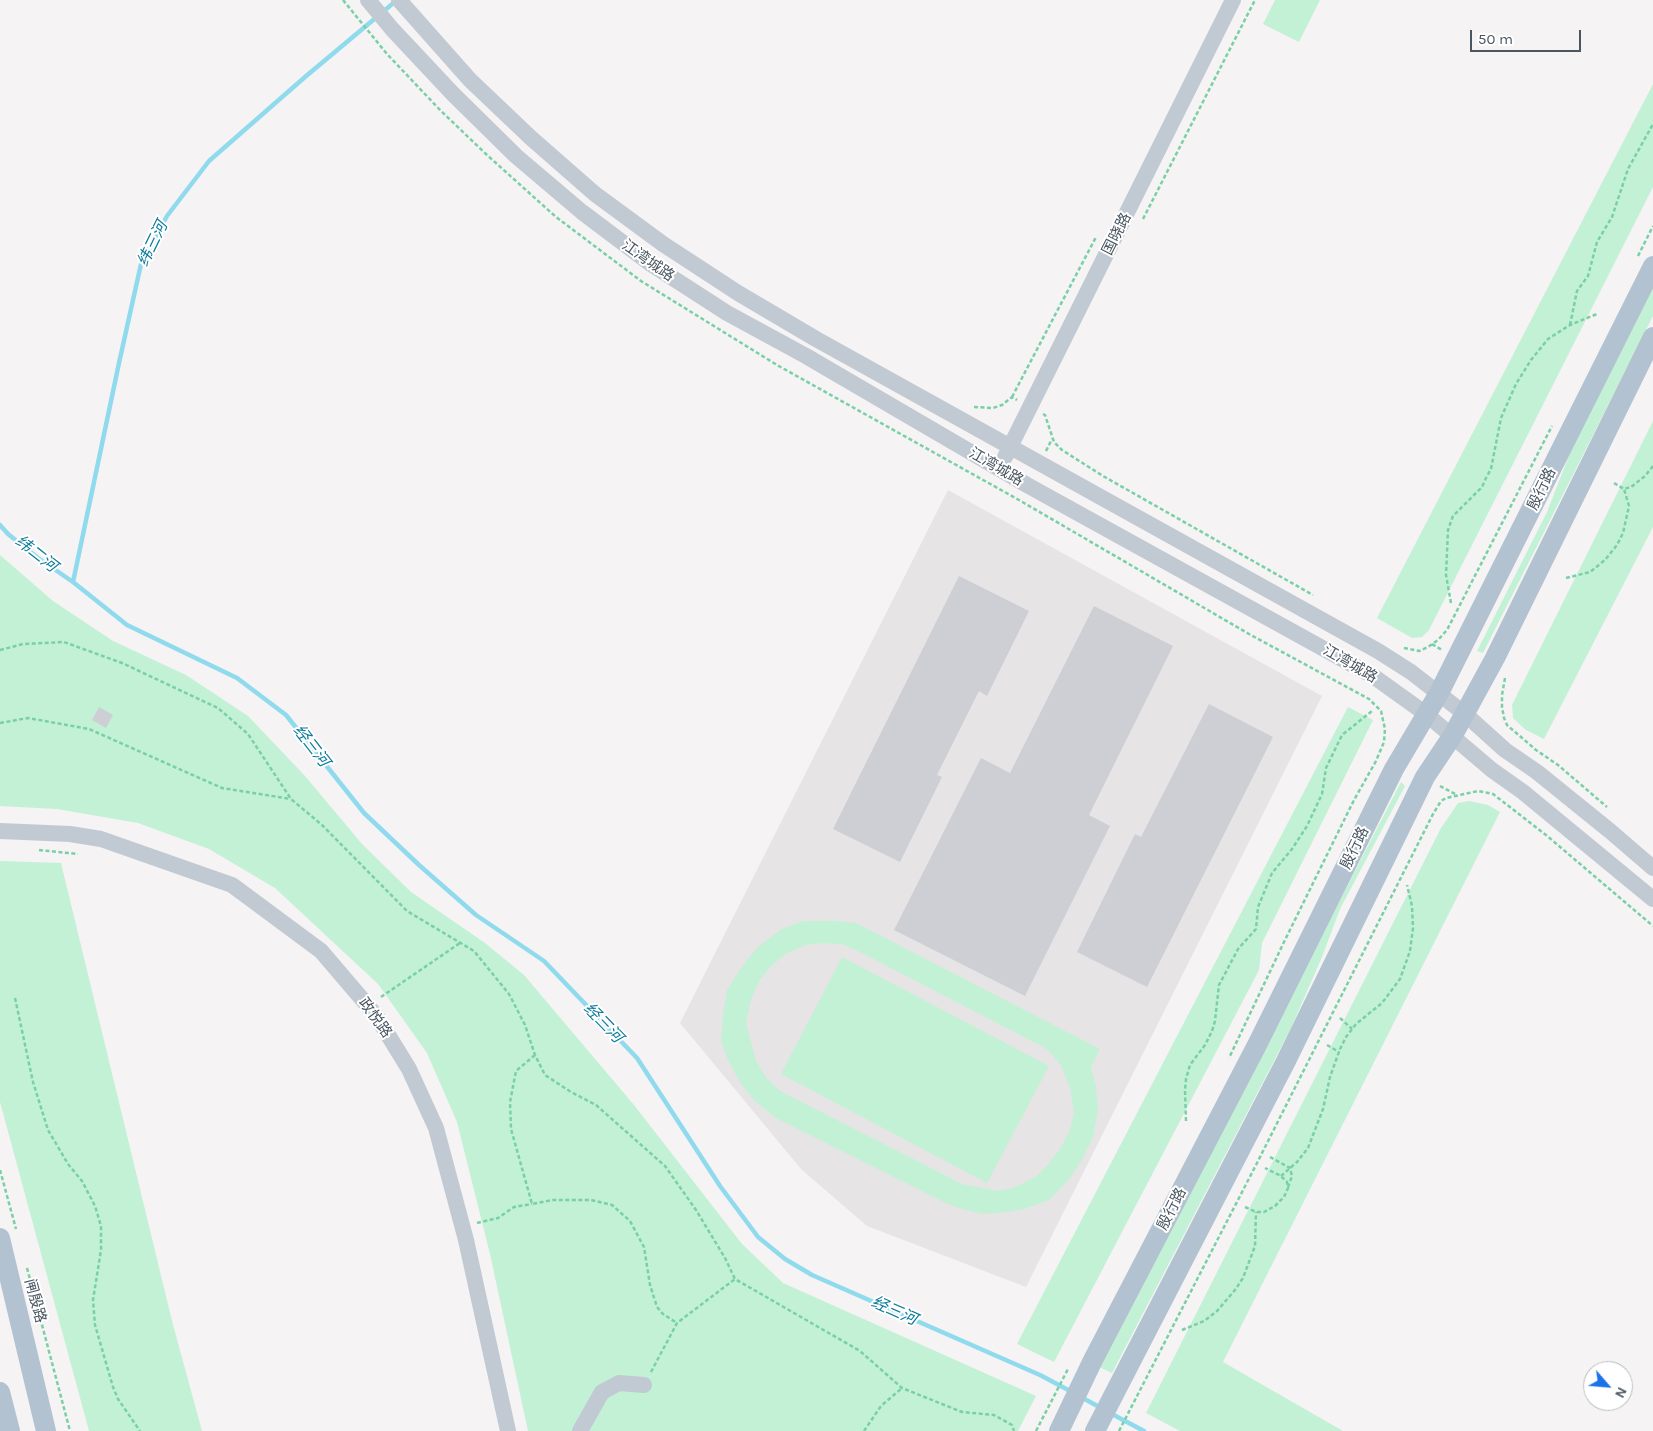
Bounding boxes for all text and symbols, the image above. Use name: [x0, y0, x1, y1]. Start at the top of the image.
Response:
scale bar: [1473, 20, 1584, 52]
text: 50 m: [1478, 30, 1513, 48]
street label: 国晓路: [1099, 210, 1135, 258]
water label: 纬三河: [134, 218, 172, 270]
street label: 江湾城路: [618, 236, 678, 286]
street label: 江湾城路: [966, 444, 1026, 490]
street label: 殷行路: [1524, 465, 1560, 513]
water label: 纬二河: [11, 532, 61, 576]
street label: 江湾城路: [1320, 641, 1380, 687]
water label: 经三河: [289, 721, 333, 771]
street label: 殷行路: [1337, 824, 1373, 872]
street label: 政悦路: [354, 995, 396, 1041]
water label: 经三河: [579, 999, 627, 1047]
street label: 殷行路: [1154, 1185, 1190, 1233]
street label: 闸殷路: [20, 1277, 50, 1325]
water label: 经三河: [868, 1292, 920, 1330]
north arrow: [1583, 1361, 1633, 1411]
text: N: [1611, 1384, 1631, 1401]

